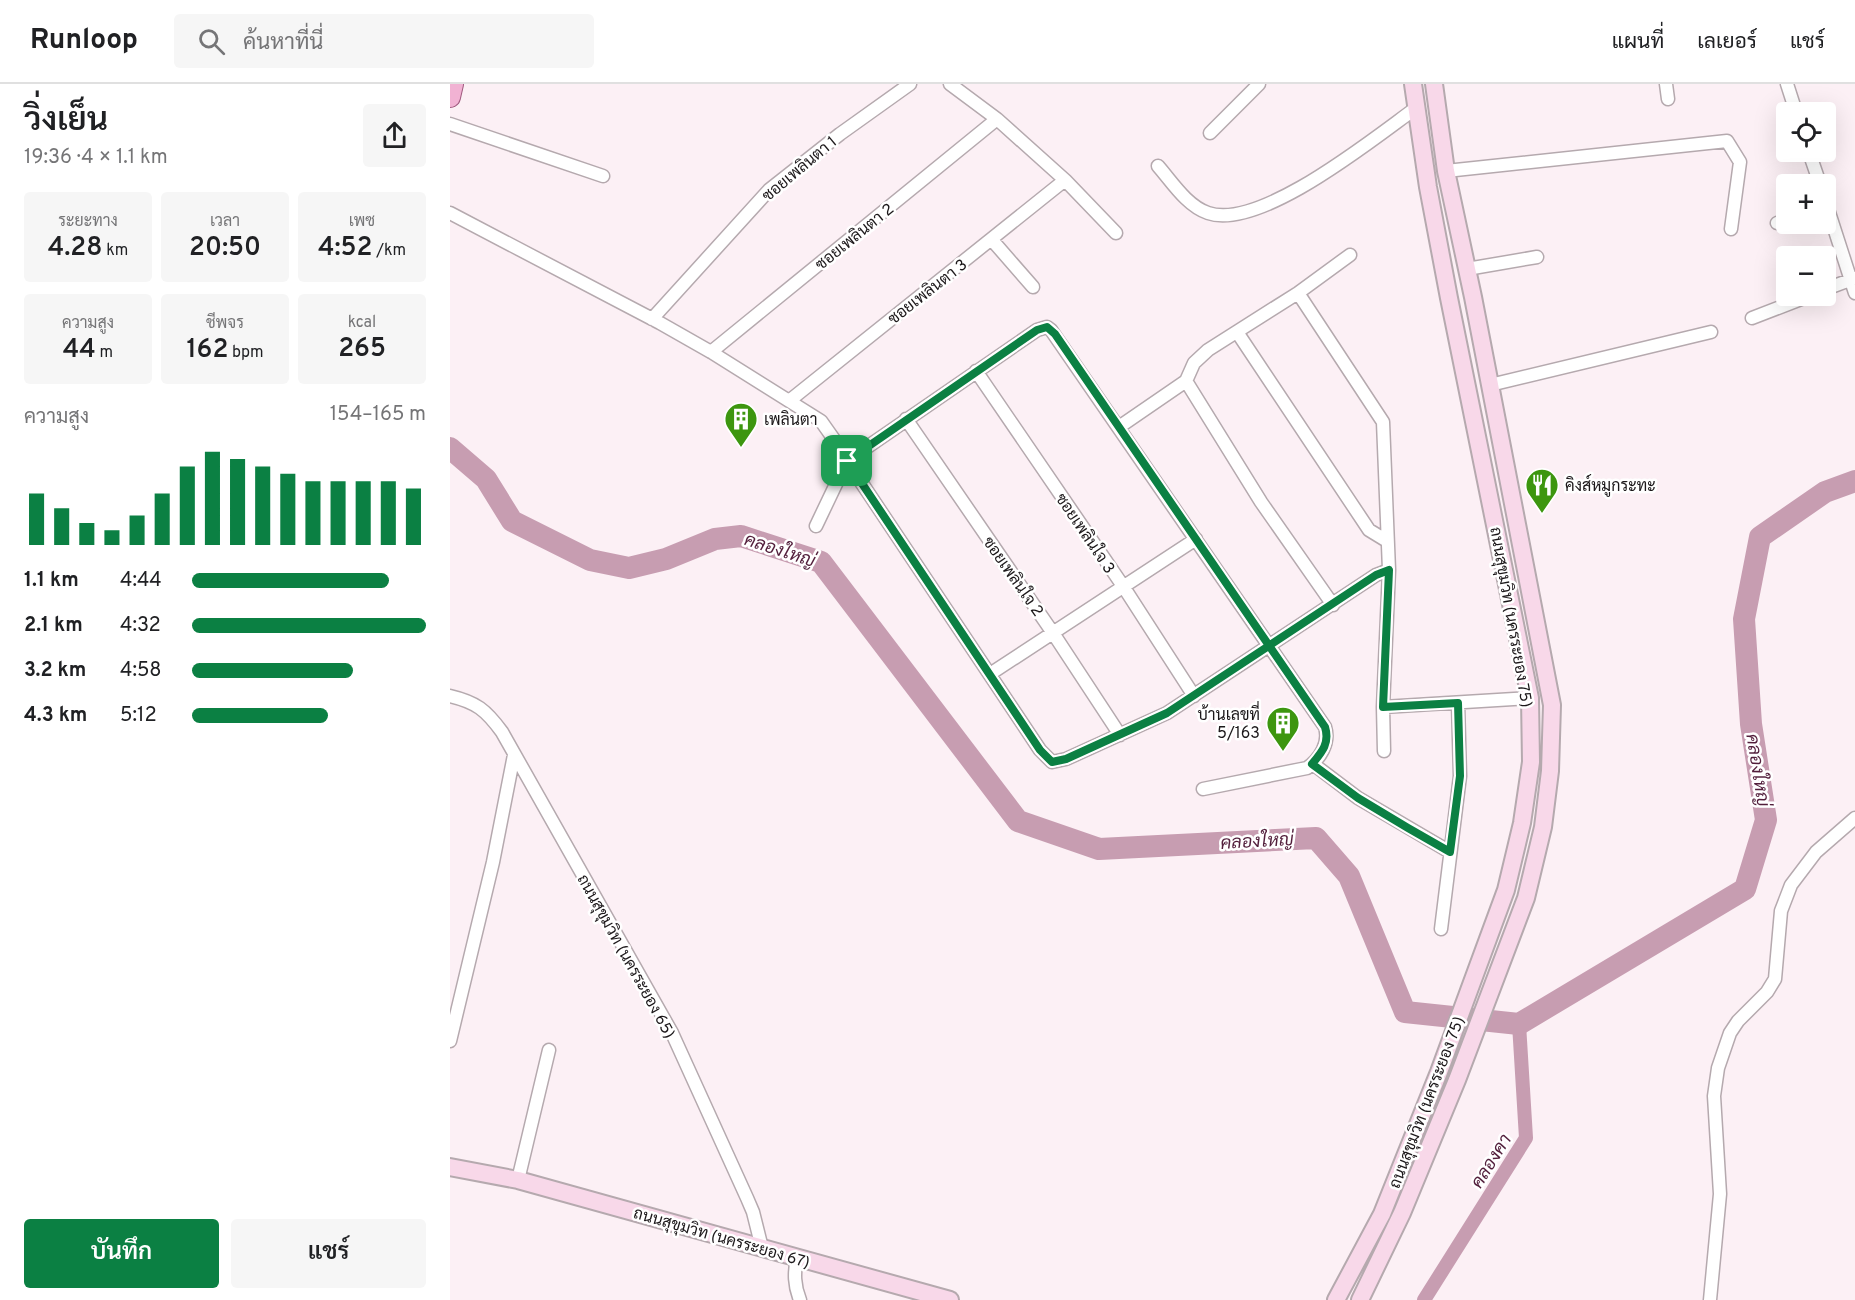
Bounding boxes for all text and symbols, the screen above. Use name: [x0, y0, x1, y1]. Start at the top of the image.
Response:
search box: [174, 14, 594, 68]
text: Runloop: [30, 23, 138, 59]
icon: search: [195, 25, 228, 58]
text: แผนที่: [1612, 29, 1664, 56]
text: เลเยอร์: [1697, 29, 1757, 56]
text: แชร์: [1790, 29, 1825, 56]
text: ค้นหาที่นี่: [243, 30, 323, 57]
text: วิ่งเย็น: [24, 101, 108, 143]
map controls: [1776, 102, 1836, 306]
button: locate: [1776, 102, 1836, 162]
button: share: [363, 104, 426, 167]
street label: ซอยเพลินตา 1: [758, 132, 842, 207]
text: 19:36 · 4 × 1.1 km: [24, 145, 168, 171]
button: +: [1776, 174, 1836, 234]
street label: ซอยเพลินตา 2: [811, 199, 899, 275]
text: ระยะทาง: [58, 212, 118, 232]
text: เวลา: [210, 212, 240, 232]
text: เพซ: [349, 212, 375, 232]
text: 4.28: [48, 232, 102, 265]
text: 20:50: [189, 232, 261, 265]
text: 4:52: [318, 232, 372, 265]
text: km: [102, 241, 128, 261]
text: /km: [372, 241, 406, 261]
button: −: [1776, 246, 1836, 306]
street label: ซอยเพลินตา 3: [884, 255, 972, 330]
text: kcal: [348, 313, 376, 333]
text: ความสูง: [62, 314, 114, 334]
text: ชีพจร: [206, 314, 244, 334]
text: 265: [338, 333, 386, 366]
text: 44: [63, 334, 96, 367]
text: 162: [186, 334, 228, 367]
text: m: [96, 343, 113, 363]
text: bpm: [228, 343, 264, 363]
building icon: เพลินตา: [723, 401, 759, 448]
text: 154–165 m: [330, 402, 426, 428]
text: ความสูง: [24, 405, 89, 431]
place label: เพลินตา: [764, 410, 817, 431]
pin: [821, 435, 872, 486]
icon: arrive: [830, 444, 863, 477]
restaurant icon: คิงส์หมูกระทะ: [1524, 467, 1560, 514]
place label: คิงส์หมูกระทะ: [1565, 473, 1656, 497]
street label: ซอยเพลินใจ 3: [1050, 488, 1121, 578]
street label: ถนนสุขุมวิท (นครระยอง 75): [1484, 525, 1537, 709]
water label: คลองใหญ่: [741, 526, 820, 574]
street label: ซอยเพลินใจ 2: [978, 532, 1050, 621]
text: 1.1 km: [24, 568, 79, 594]
text: 4:44: [120, 568, 162, 594]
text: 2.1 km: [24, 613, 83, 639]
text: 4:32: [120, 613, 161, 639]
text: 3.2 km: [24, 658, 86, 684]
text: 4:58: [120, 658, 162, 684]
place label: บ้านเลขที่ 5/163: [1197, 700, 1260, 744]
text: 4.3 km: [24, 703, 87, 729]
text: 5:12: [120, 703, 157, 729]
building icon: บ้านเลขที่ 5/163: [1265, 705, 1301, 752]
water label: คลองใหญ่: [1739, 732, 1777, 809]
water label: คลองใหญ่: [1220, 826, 1295, 856]
street label: ถนนสุขุมวิท (นครระยอง 65): [572, 871, 680, 1043]
street label: ถนนสุขุมวิท (นครระยอง 75): [1385, 1013, 1470, 1192]
water label: คลองคา: [1467, 1130, 1518, 1193]
street label: ถนนสุขุมวิท (นครระยอง 67): [631, 1203, 812, 1274]
button: บันทึก: [24, 1219, 219, 1288]
button: แชร์: [231, 1219, 426, 1288]

